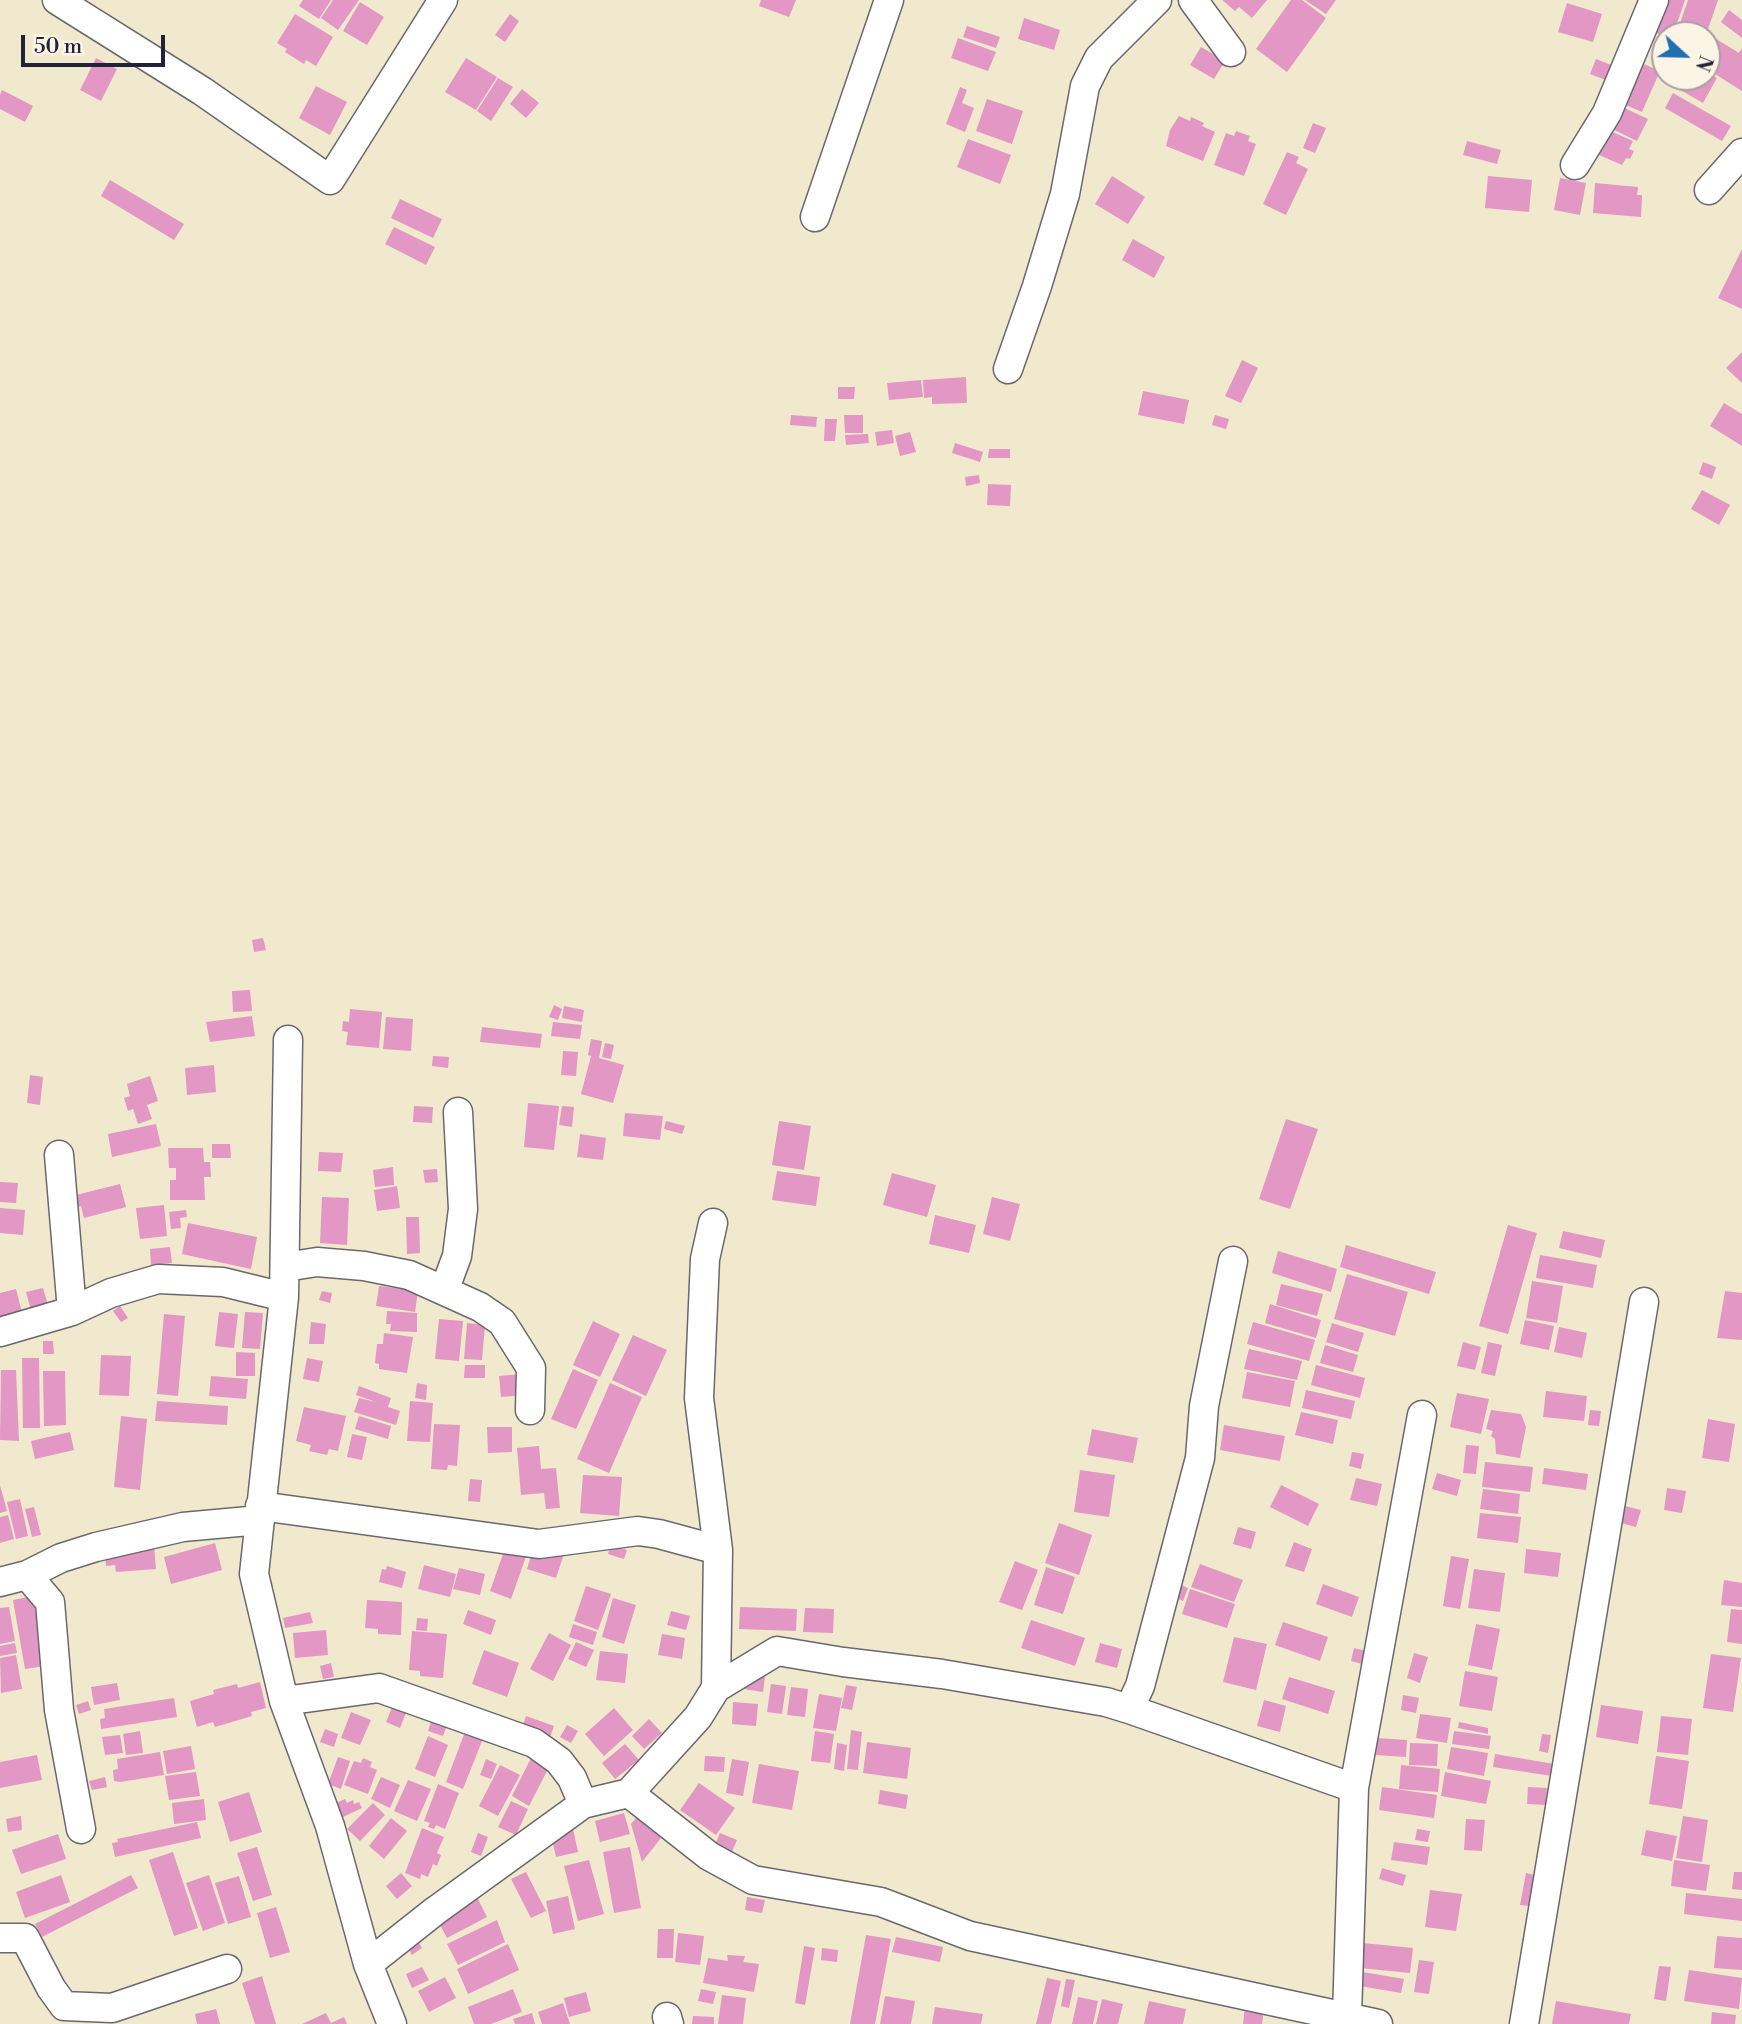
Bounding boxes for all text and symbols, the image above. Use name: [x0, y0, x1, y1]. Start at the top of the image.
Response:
scale bar: [24, 21, 168, 65]
north arrow: [1651, 21, 1721, 91]
text: 50 m: [34, 34, 82, 60]
text: N: [1690, 52, 1718, 75]

